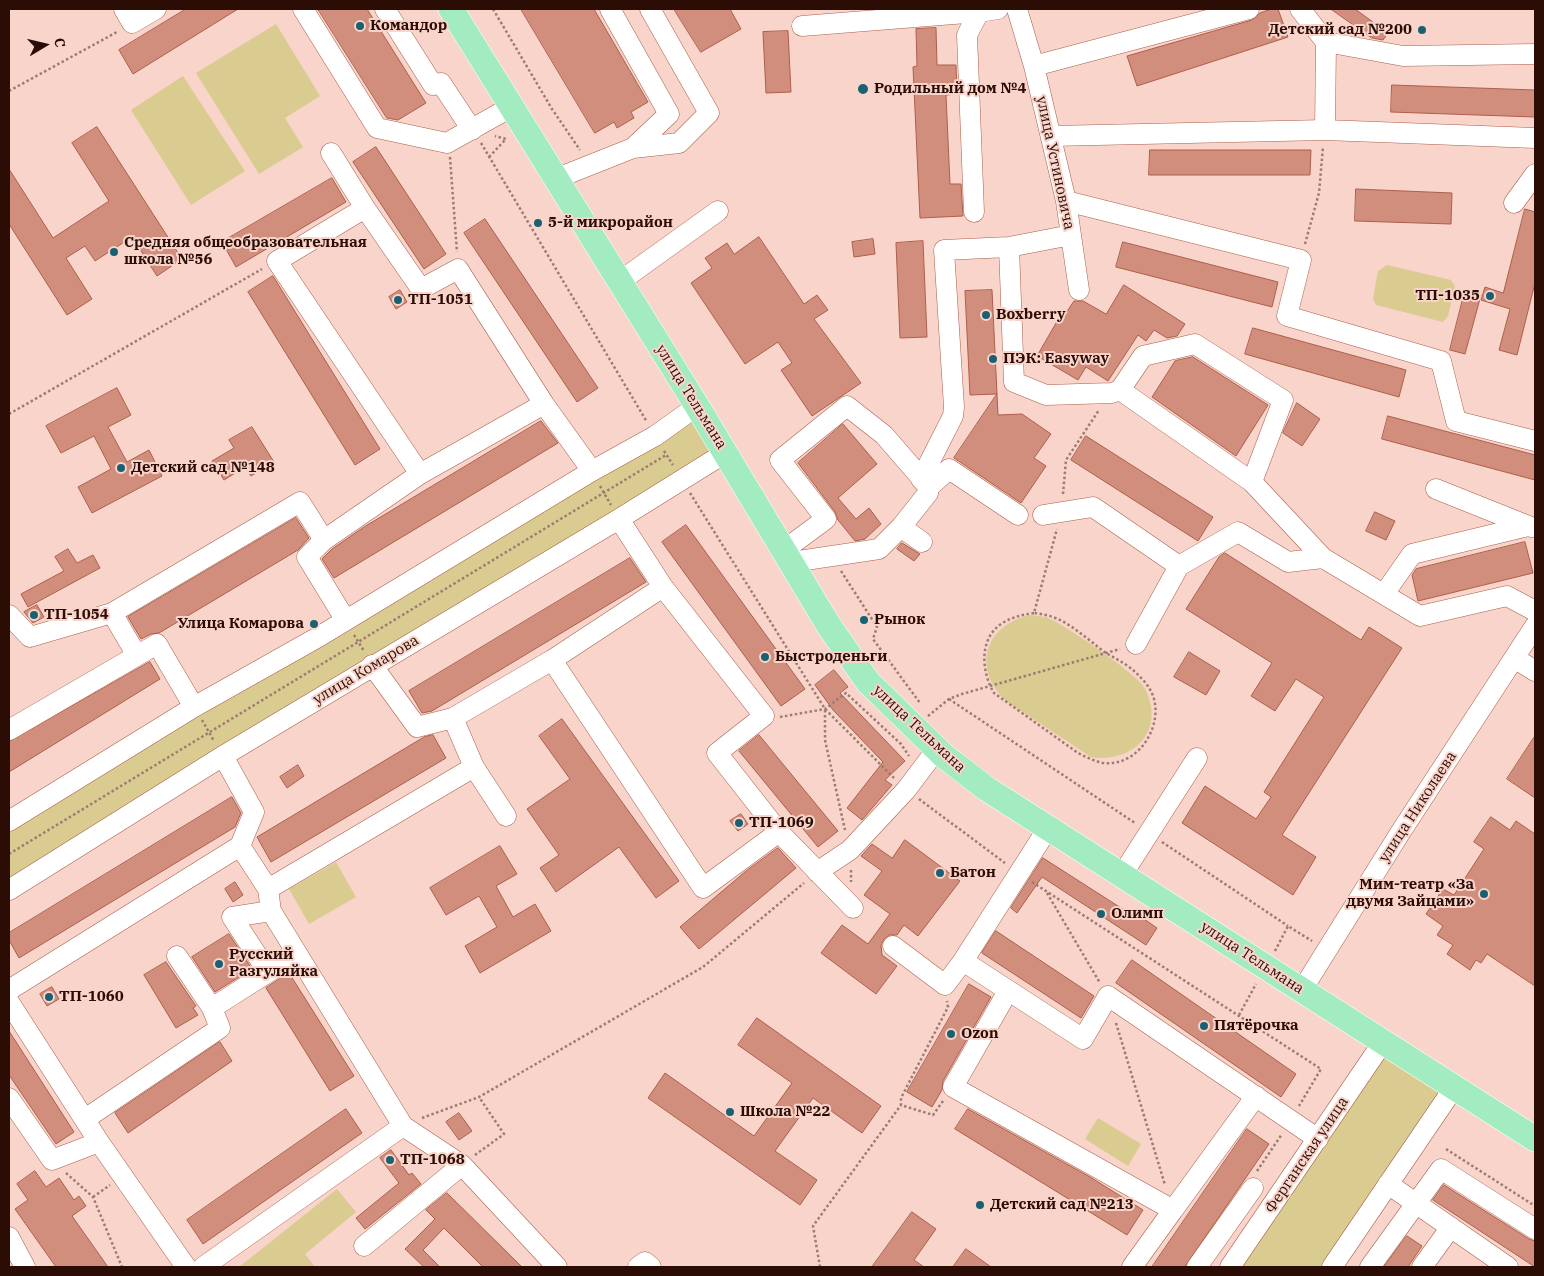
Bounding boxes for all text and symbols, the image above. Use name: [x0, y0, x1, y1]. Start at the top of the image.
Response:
place label: Командор: [370, 17, 447, 35]
north arrow: [20, 20, 70, 70]
marker: Командор: [354, 20, 366, 32]
place label: Детский сад №200: [1268, 21, 1412, 39]
marker: Детский сад №200: [1416, 24, 1428, 36]
text: С: [50, 37, 69, 49]
place label: Родильный дом №4: [874, 80, 1026, 98]
marker: Родильный дом №4: [856, 82, 870, 96]
street label: улица Устиновича: [1032, 95, 1078, 231]
place label: 5-й микрорайон: [548, 214, 673, 232]
marker: 5-й микрорайон: [532, 217, 544, 229]
place label: Средняя общеобразовательная школа №56: [124, 234, 367, 269]
marker: Средняя общеобразовательная школа №56: [108, 246, 120, 258]
place label: ТП-1035: [1415, 287, 1480, 305]
marker: ТП-1035: [1484, 290, 1496, 302]
place label: ТП-1051: [408, 291, 473, 309]
marker: ТП-1051: [392, 294, 404, 306]
place label: Boxberry: [996, 306, 1066, 324]
marker: Boxberry: [980, 309, 992, 321]
street label: улица Тельмана: [652, 341, 730, 453]
place label: ПЭК: Easyway: [1003, 350, 1109, 368]
marker: ПЭК: Easyway: [987, 353, 999, 365]
place label: Детский сад №148: [131, 459, 275, 477]
marker: Детский сад №148: [115, 462, 127, 474]
place label: ТП-1054: [44, 606, 109, 624]
marker: ТП-1054: [28, 609, 40, 621]
place label: Рынок: [874, 611, 925, 629]
marker: Рынок: [858, 614, 870, 626]
place label: Улица Комарова: [177, 615, 304, 633]
marker: Улица Комарова: [308, 618, 320, 630]
street label: улица Комарова: [310, 631, 422, 709]
place label: Быстроденьги: [775, 648, 888, 666]
marker: Быстроденьги: [759, 651, 771, 663]
street label: улица Тельмана: [869, 682, 969, 776]
street label: улица Николаева: [1375, 748, 1461, 866]
place label: ТП-1069: [749, 814, 814, 832]
marker: ТП-1069: [733, 817, 745, 829]
place label: Батон: [950, 864, 996, 882]
marker: Батон: [934, 867, 946, 879]
place label: Мим-театр «За двумя Зайцами»: [1346, 876, 1474, 911]
marker: Мим-театр «За двумя Зайцами»: [1478, 888, 1490, 900]
place label: Олимп: [1111, 905, 1164, 923]
marker: Олимп: [1095, 908, 1107, 920]
street label: улица Тельмана: [1197, 918, 1307, 998]
place label: Русский Разгуляйка: [229, 946, 318, 981]
marker: Русский Разгуляйка: [213, 958, 225, 970]
place label: ТП-1060: [59, 988, 124, 1006]
marker: ТП-1060: [43, 991, 55, 1003]
place label: Пятёрочка: [1214, 1017, 1298, 1035]
marker: Пятёрочка: [1198, 1020, 1210, 1032]
place label: Ozon: [961, 1025, 999, 1043]
marker: Ozon: [945, 1028, 957, 1040]
street label: Ферганская улица: [1261, 1093, 1353, 1217]
place label: Школа №22: [740, 1103, 830, 1121]
marker: Школа №22: [724, 1106, 736, 1118]
place label: ТП-1068: [400, 1151, 465, 1169]
marker: ТП-1068: [384, 1154, 396, 1166]
place label: Детский сад №213: [990, 1196, 1134, 1214]
marker: Детский сад №213: [974, 1199, 986, 1211]

